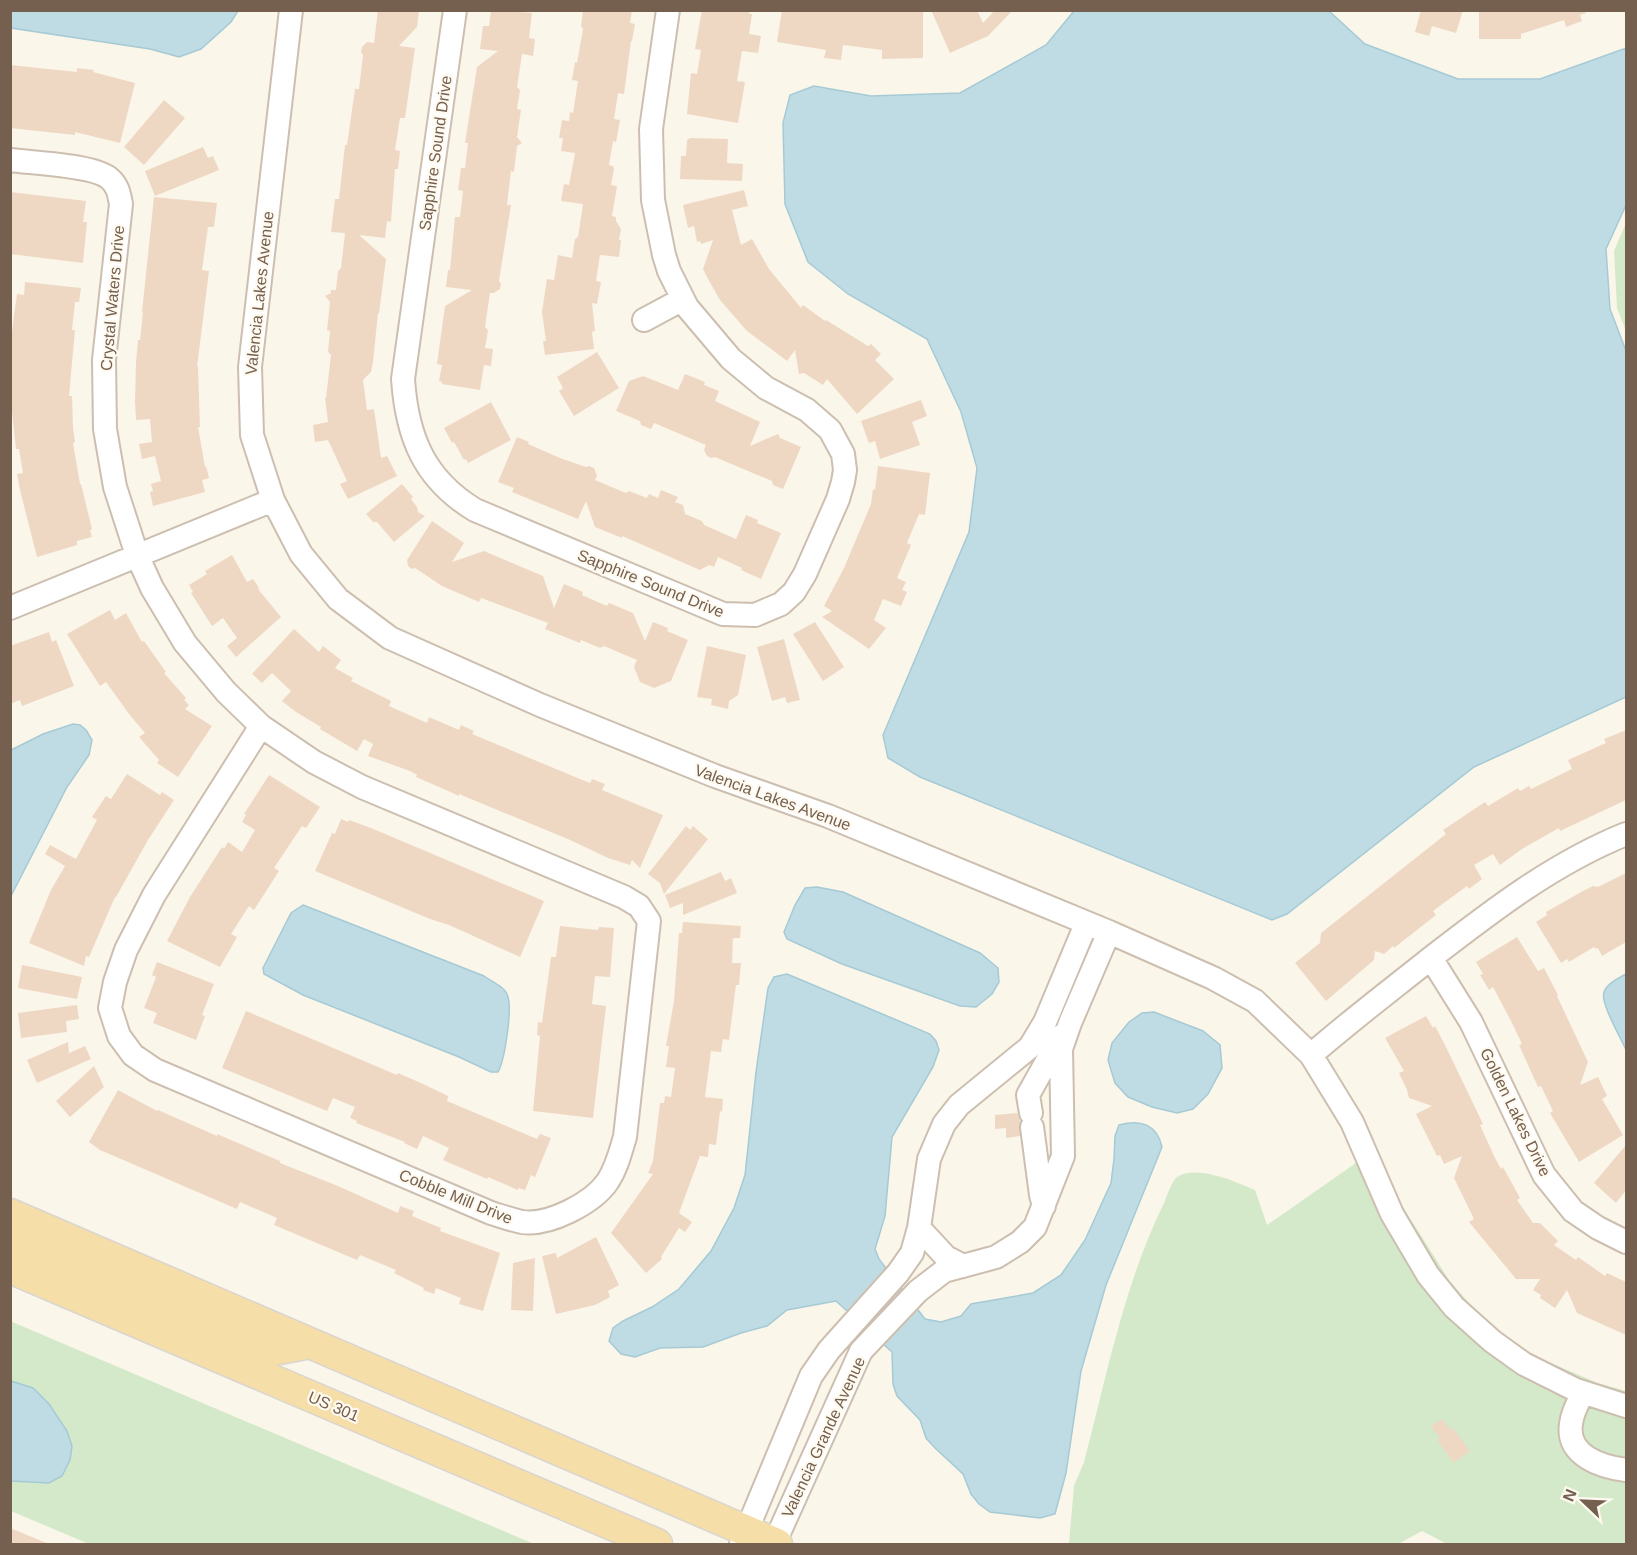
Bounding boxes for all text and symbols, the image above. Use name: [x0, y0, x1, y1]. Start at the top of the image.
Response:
street label: Sapphire Sound Drive: [416, 74, 455, 232]
street label: Valencia Lakes Avenue: [242, 210, 277, 376]
street label: Crystal Waters Drive: [98, 224, 127, 372]
street label: Sapphire Sound Drive: [575, 546, 727, 621]
street label: Valencia Lakes Avenue: [692, 761, 853, 834]
street label: Golden Lakes Drive: [1477, 1045, 1554, 1179]
street label: Cobble Mill Drive: [397, 1166, 515, 1227]
street label: Valencia Grande Avenue: [779, 1354, 868, 1520]
street label: US 301: [306, 1388, 362, 1425]
north arrow: [1553, 1471, 1613, 1531]
text: N: [1560, 1487, 1580, 1504]

